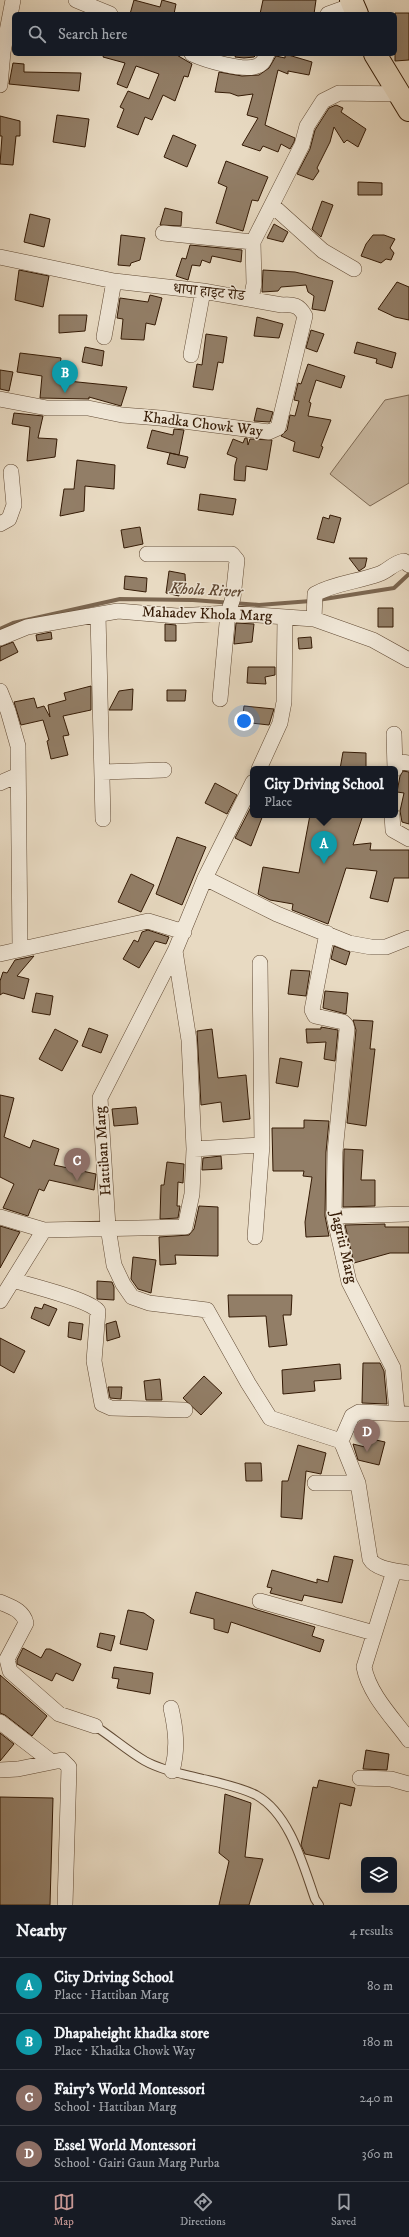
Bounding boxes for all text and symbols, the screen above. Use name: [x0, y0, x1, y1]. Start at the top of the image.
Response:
search box: [12, 12, 397, 56]
icon: search: [26, 23, 48, 45]
text: Search here: [58, 25, 127, 44]
street label: धापा हाइट रोड: [172, 279, 247, 305]
pin: B: [52, 360, 78, 393]
street label: Khadka Chowk Way: [142, 407, 265, 441]
water label: Khola River: [168, 578, 244, 602]
street label: Mahadev Khola Marg: [141, 602, 273, 626]
your location: [234, 711, 254, 731]
popup: [250, 766, 398, 818]
text: City Driving School: [264, 775, 384, 794]
text: Place: [264, 794, 292, 810]
pin: A: [311, 831, 337, 864]
street label: Hattiban Marg: [90, 1105, 116, 1196]
pin: C: [64, 1148, 90, 1181]
street label: Jagriti Marg: [326, 1207, 362, 1286]
pin: D: [354, 1419, 380, 1452]
map controls: [361, 1857, 397, 1893]
button: layers: [361, 1857, 397, 1893]
text: Nearby: [16, 1920, 66, 1942]
text: 4 results: [350, 1923, 393, 1939]
text: City Driving School: [54, 1968, 174, 1987]
text: A: [25, 1978, 33, 1994]
text: 80 m: [367, 1978, 393, 1994]
text: Place · Hattiban Marg: [54, 1987, 168, 2003]
text: Dhapaheight khadka store: [54, 2024, 209, 2043]
text: B: [25, 2034, 33, 2050]
text: 180 m: [362, 2034, 393, 2050]
text: Place · Khadka Chowk Way: [54, 2043, 195, 2059]
text: Fairy's World Montessori: [54, 2080, 205, 2099]
text: C: [25, 2090, 33, 2106]
text: 240 m: [360, 2090, 393, 2106]
text: School · Hattiban Marg: [54, 2099, 176, 2115]
text: Essel World Montessori: [54, 2136, 196, 2155]
text: D: [24, 2146, 34, 2162]
text: 360 m: [362, 2146, 393, 2162]
text: School · Gairi Gaun Marg Purba: [54, 2155, 219, 2171]
tab: Map: [53, 2191, 75, 2229]
tab: Directions: [180, 2191, 226, 2229]
tab: Saved: [331, 2191, 356, 2229]

